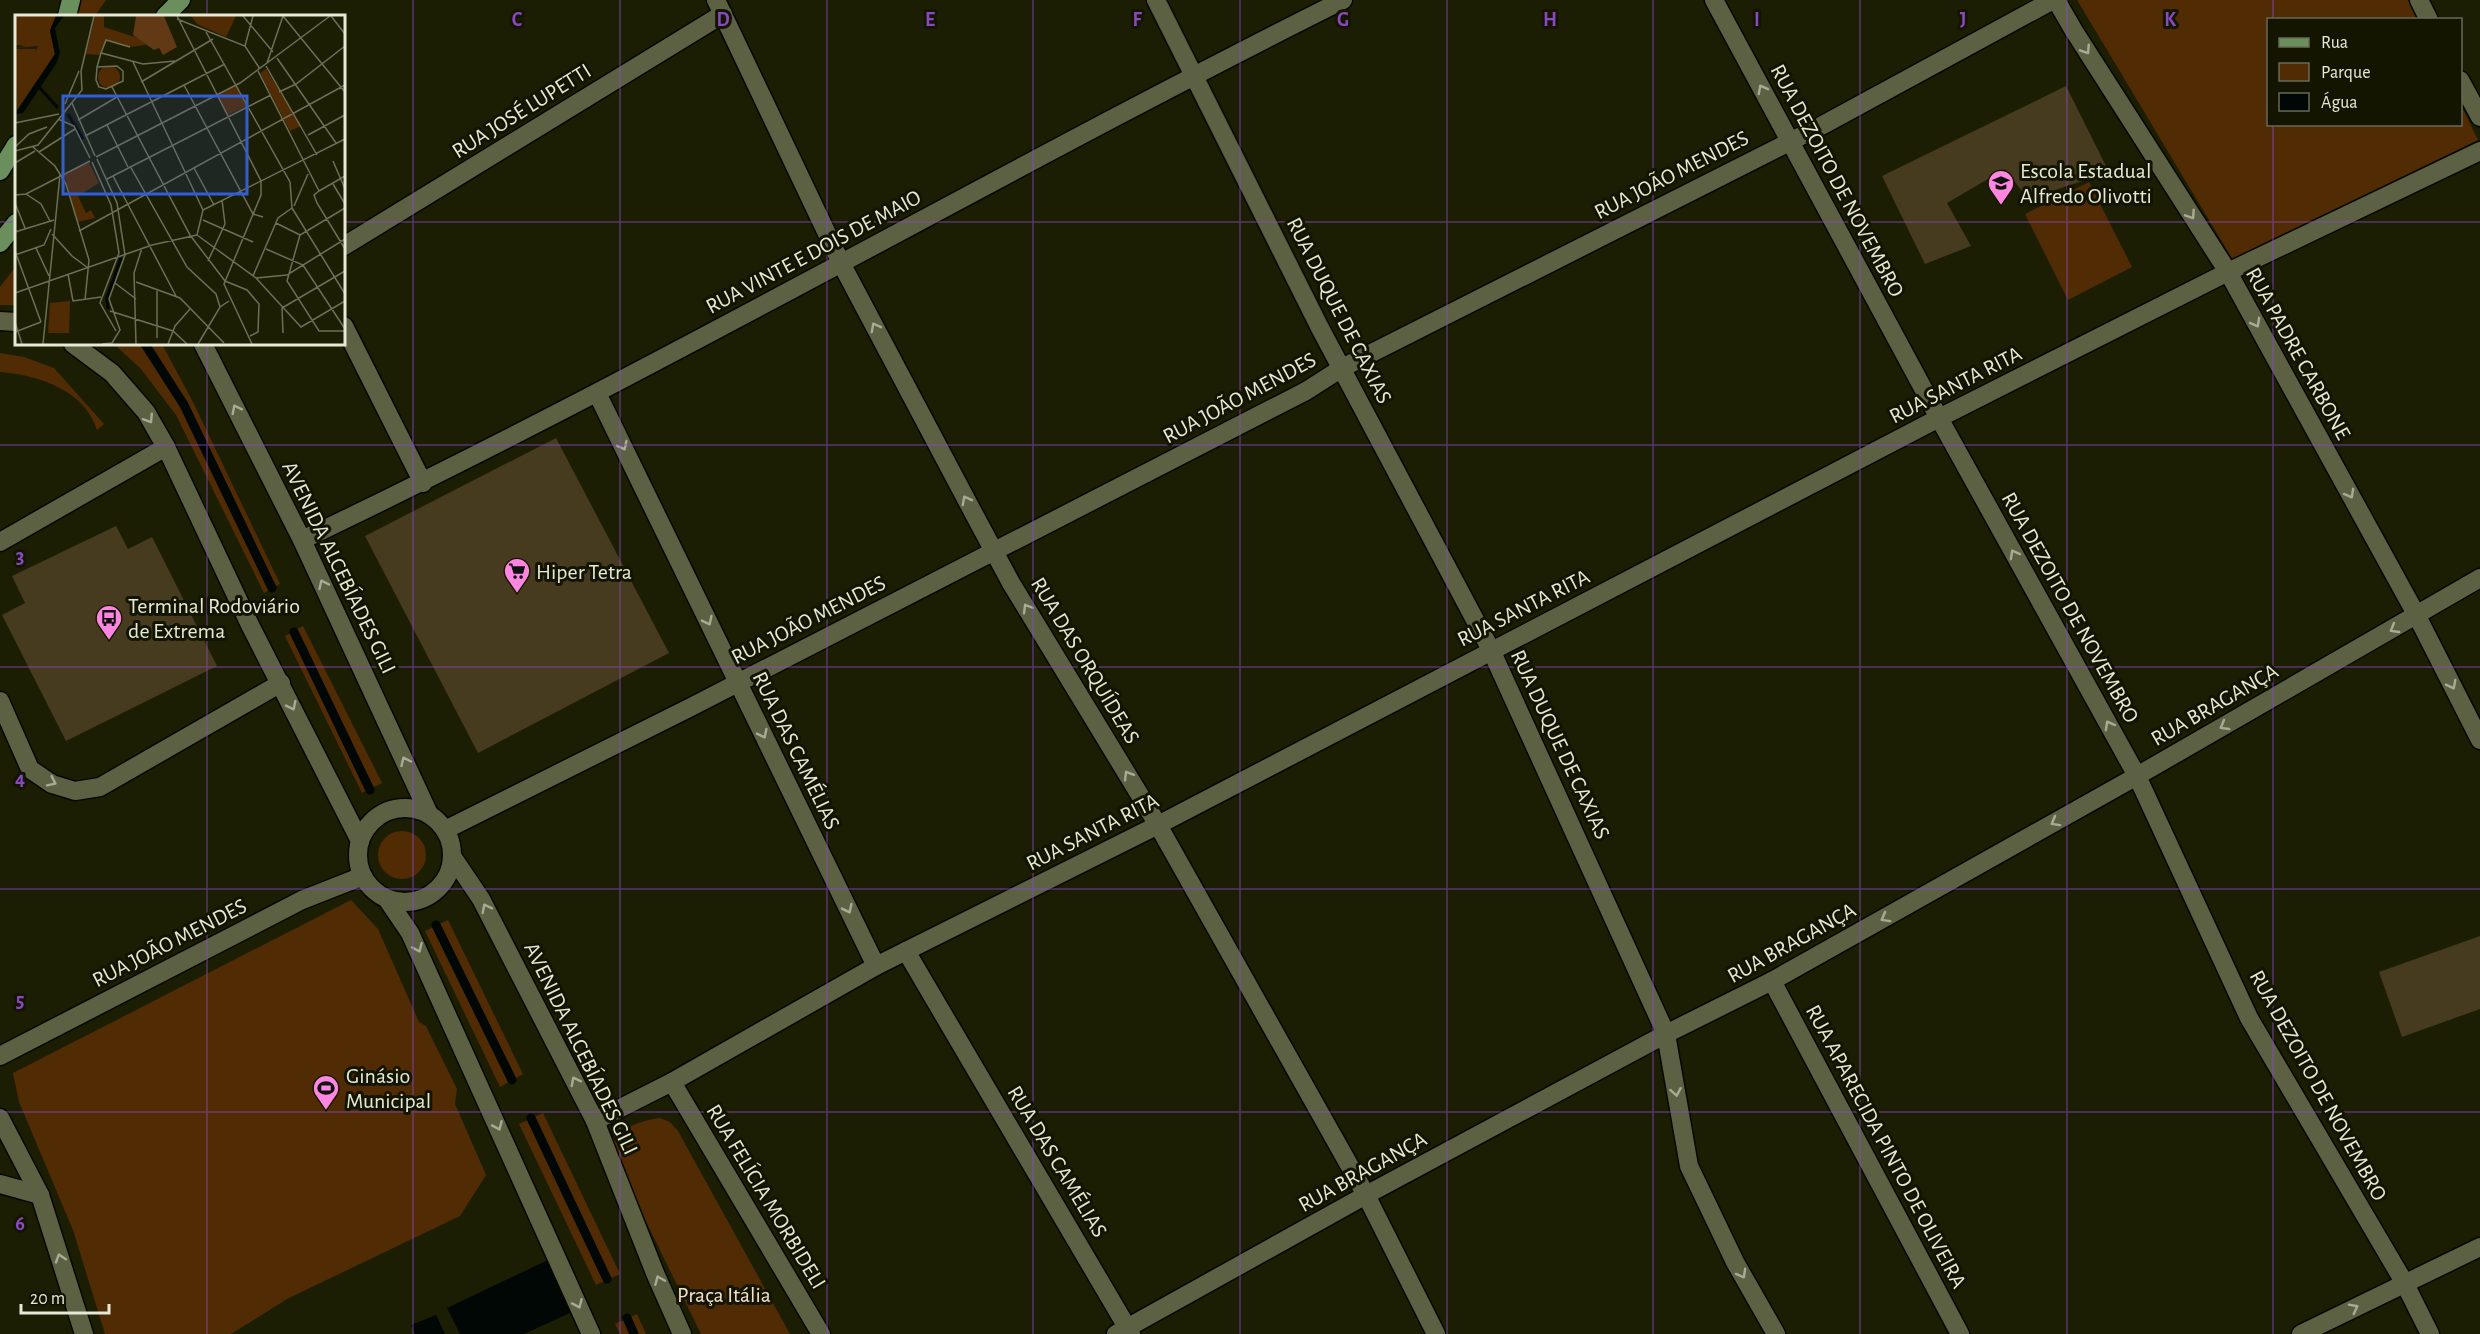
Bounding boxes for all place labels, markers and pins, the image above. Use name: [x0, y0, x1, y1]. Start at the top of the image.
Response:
place label: Escola Estadual Alfredo Olivotti: [2020, 160, 2152, 207]
school or university icon: Escola Estadual Alfredo Olivotti: [1986, 168, 2016, 206]
supermarket icon: Hiper Tetra: [502, 556, 532, 594]
place label: Hiper Tetra: [536, 561, 632, 583]
place label: Terminal Rodoviário de Extrema: [128, 595, 300, 642]
bus stop icon: Terminal Rodoviário de Extrema: [94, 603, 124, 641]
place label: Ginásio Municipal: [346, 1065, 431, 1112]
sports icon: Ginásio Municipal: [311, 1073, 341, 1111]

